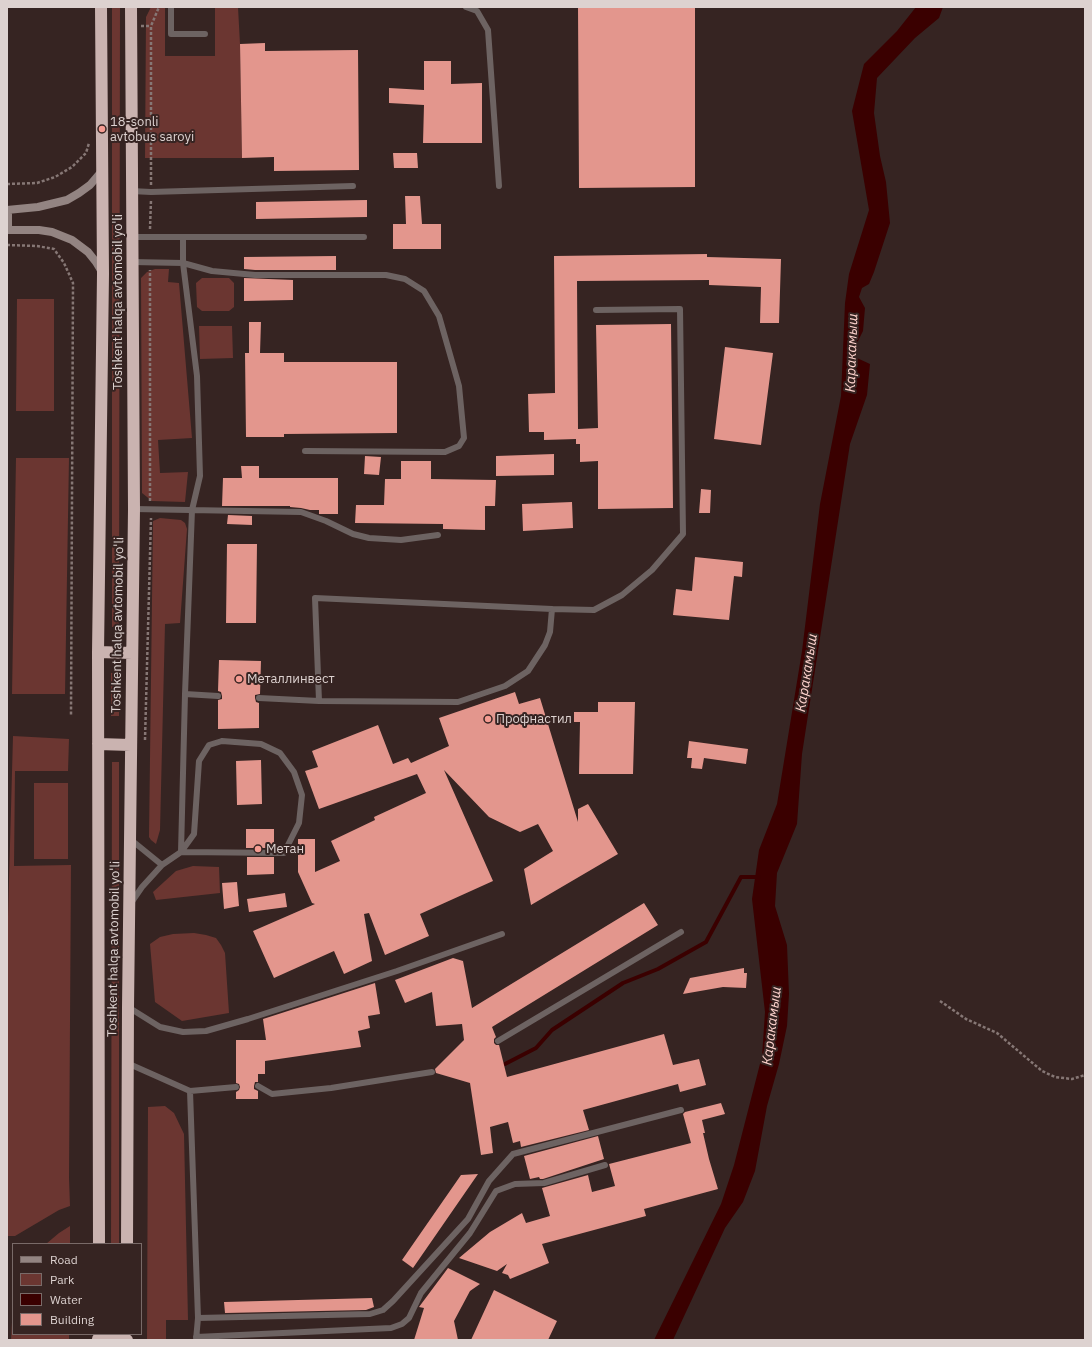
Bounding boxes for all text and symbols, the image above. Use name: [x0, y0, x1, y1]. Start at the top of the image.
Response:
place label: 18-sonli avtobus saroyi: [110, 114, 194, 145]
marker: 18-sonli avtobus saroyi: [97, 124, 107, 134]
street label: Toshkent halqa avtomobil yo'li: [110, 214, 126, 390]
water label: Каракамыш: [842, 313, 862, 393]
street label: Toshkent halqa avtomobil yo'li: [109, 537, 127, 713]
water label: Каракамыш: [793, 633, 821, 713]
place label: Металлинвест: [247, 671, 335, 687]
marker: Металлинвест: [234, 674, 244, 684]
place label: Профнастил: [496, 711, 572, 727]
marker: Профнастил: [483, 714, 493, 724]
place label: Метан: [266, 841, 304, 857]
marker: Метан: [253, 844, 263, 854]
street label: Toshkent halqa avtomobil yo'li: [105, 861, 123, 1037]
water label: Каракамыш: [759, 986, 785, 1066]
legend: [12, 1243, 142, 1335]
text: Road: [50, 1252, 78, 1267]
text: Park: [50, 1272, 74, 1287]
text: Water: [50, 1292, 82, 1307]
text: Building: [50, 1312, 94, 1327]

